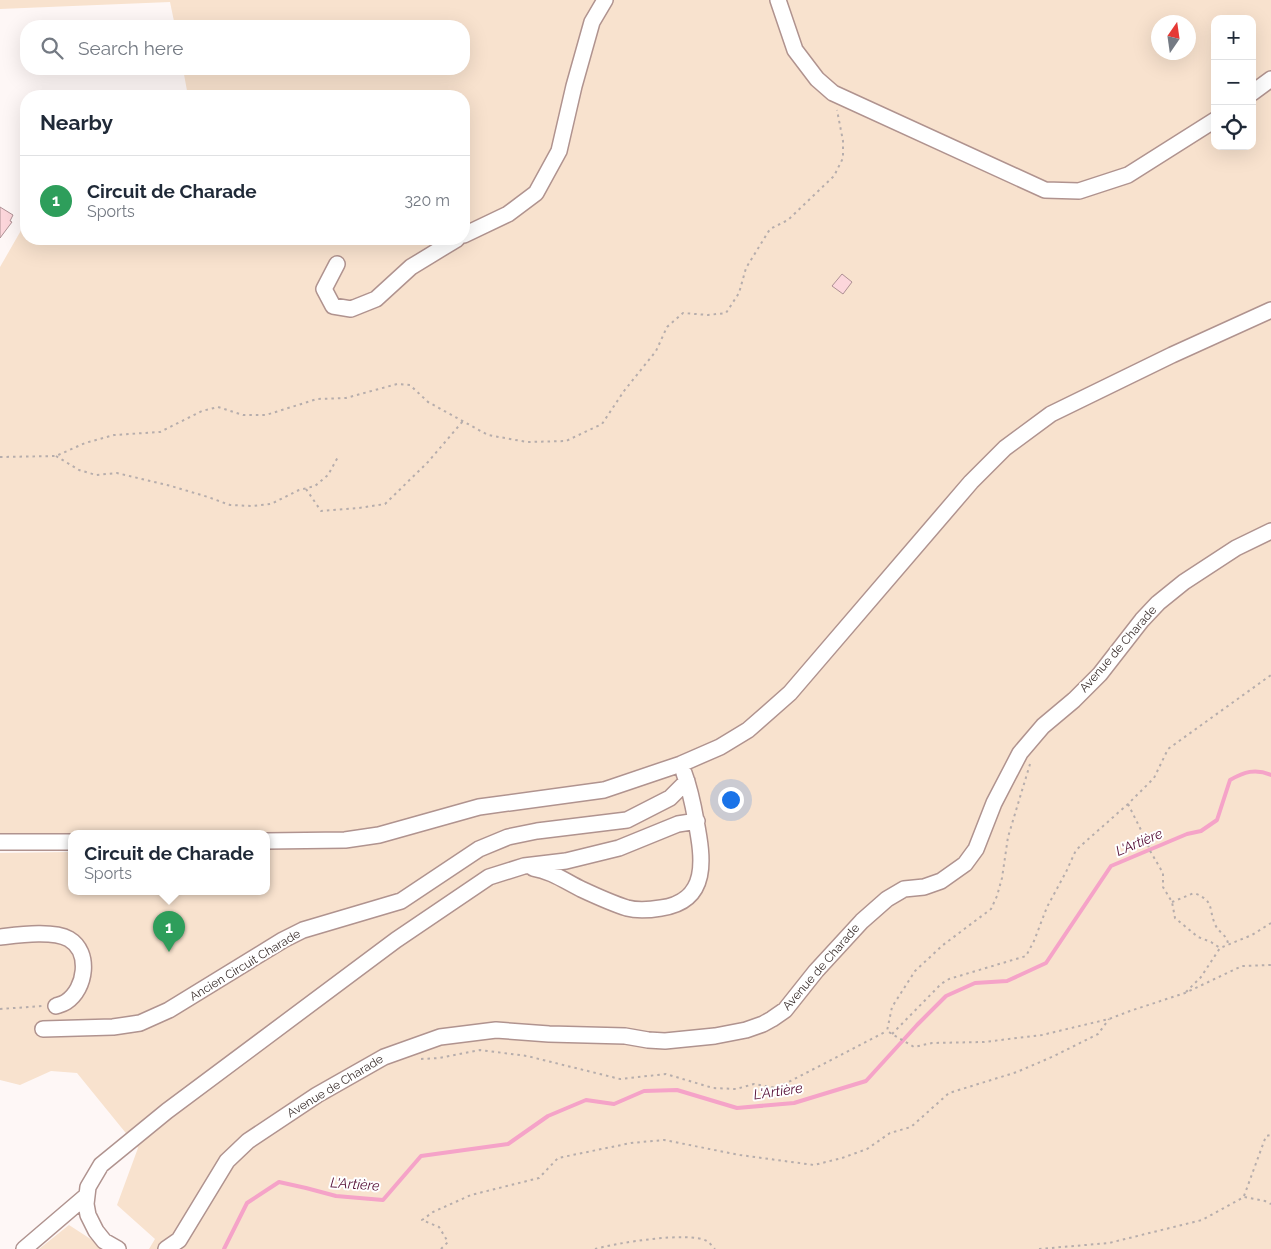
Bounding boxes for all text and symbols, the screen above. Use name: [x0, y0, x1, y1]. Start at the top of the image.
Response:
north arrow: [1151, 15, 1196, 60]
map controls: [1211, 15, 1256, 150]
button: +: [1211, 15, 1256, 60]
search box: [20, 20, 470, 75]
icon: search: [38, 34, 66, 62]
text: Search here: [78, 37, 184, 59]
button: −: [1211, 60, 1256, 105]
button: locate: [1211, 105, 1256, 150]
text: Nearby: [40, 110, 113, 135]
text: Circuit de Charade: [87, 180, 257, 202]
text: 1: [52, 191, 60, 210]
text: 320 m: [405, 191, 450, 210]
text: Sports: [87, 202, 135, 221]
street label: Avenue de Charade: [1077, 603, 1159, 695]
your location: [718, 787, 744, 813]
water label: L'Artière: [1113, 825, 1165, 859]
popup: [68, 830, 270, 895]
text: Circuit de Charade: [84, 842, 254, 864]
text: Sports: [84, 864, 132, 883]
pin: 1: [153, 911, 185, 952]
street label: Avenue de Charade: [780, 921, 862, 1013]
street label: Ancien Circuit Charade: [187, 926, 303, 1004]
street label: Avenue de Charade: [284, 1052, 386, 1120]
water label: L'Artière: [753, 1080, 804, 1102]
water label: L'Artière: [330, 1174, 381, 1194]

